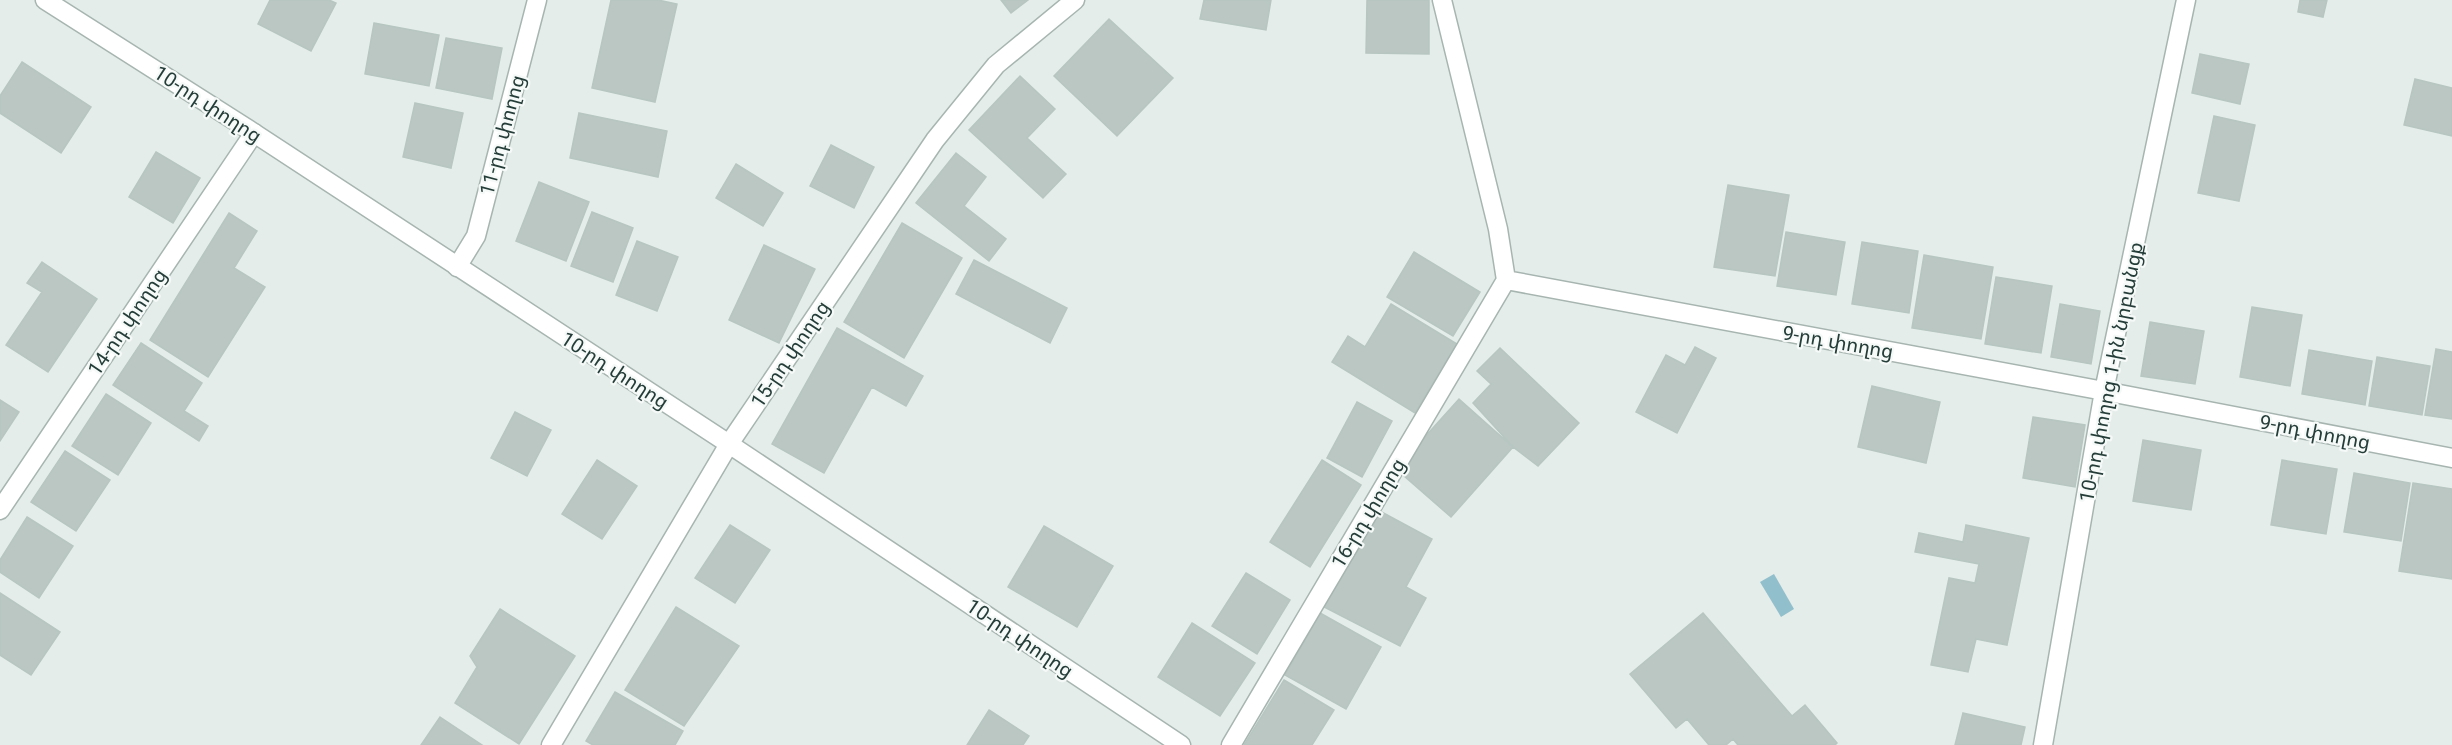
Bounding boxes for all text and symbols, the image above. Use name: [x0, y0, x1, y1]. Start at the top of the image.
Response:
street label: 10-րդ փողոց: [150, 60, 266, 148]
street label: 11-րդ փողոց: [474, 72, 530, 198]
street label: 10-րդ փողոց 1-ին նրբանցք: [2074, 240, 2148, 504]
street label: 14-րդ փողոց: [82, 264, 172, 380]
street label: 15-րդ փողոց: [745, 296, 835, 412]
street label: 9-րդ փողոց: [1781, 320, 1895, 364]
street label: 10-րդ փողոց: [557, 326, 673, 414]
street label: 9-րդ փողոց: [2258, 409, 2372, 455]
street label: 16-րդ փողոց: [1326, 454, 1410, 572]
street label: 10-րդ փողոց: [962, 593, 1078, 683]

